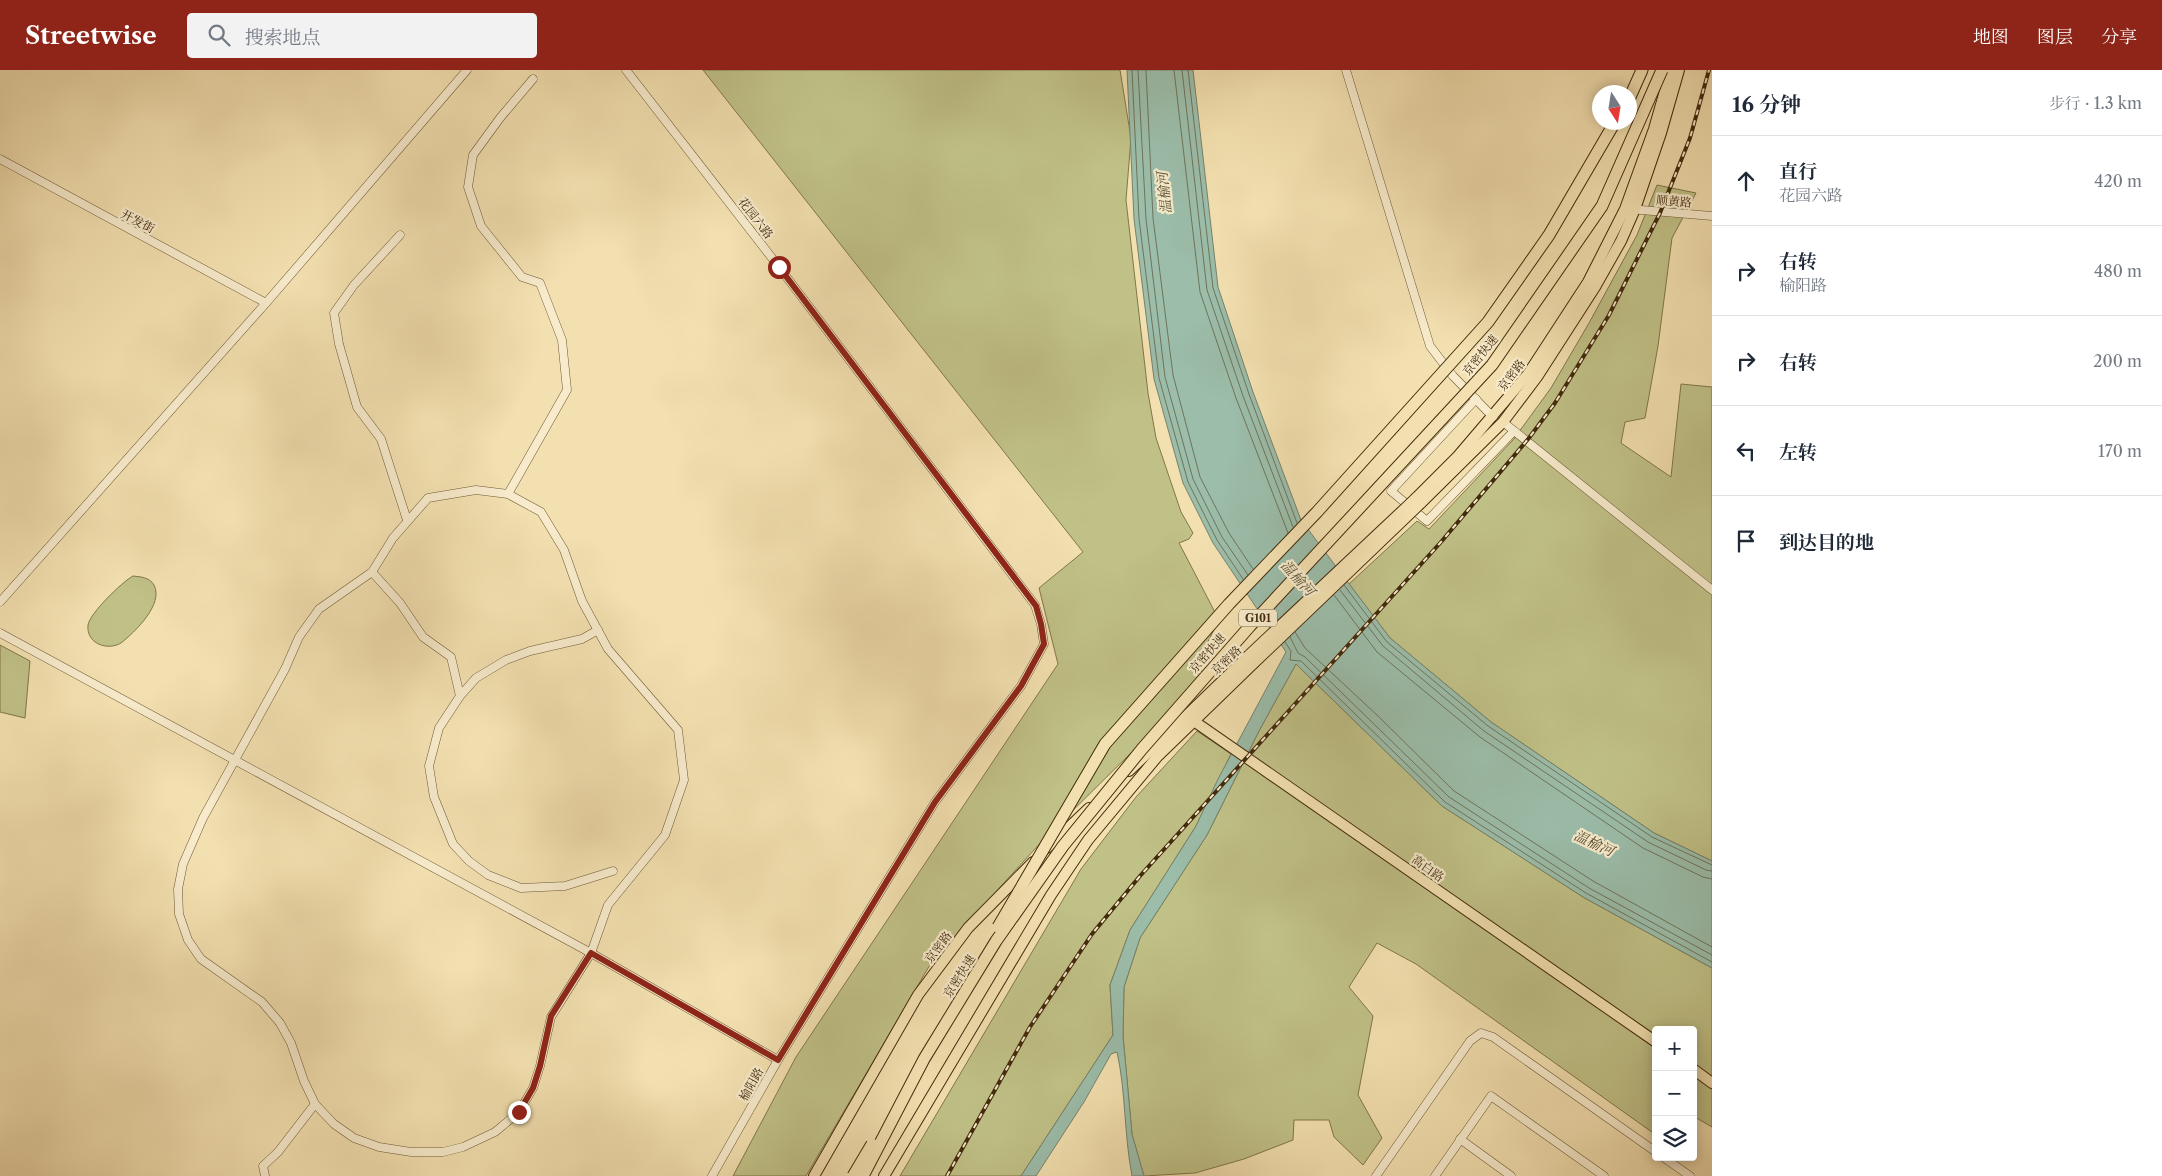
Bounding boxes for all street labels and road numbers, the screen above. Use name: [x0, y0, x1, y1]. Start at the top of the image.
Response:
street label: 顺黄路: [1655, 192, 1693, 210]
street label: 花园六路: [735, 194, 777, 242]
street label: 开发街: [119, 206, 158, 237]
street label: 京密快速: [1459, 332, 1501, 378]
street label: 京密路: [1494, 356, 1528, 394]
road number: G101: [1239, 610, 1277, 626]
street label: 京密快速: [1186, 630, 1228, 676]
street label: 京密路: [1208, 642, 1244, 678]
street label: 高白路: [1409, 852, 1447, 884]
street label: 京密路: [921, 928, 955, 966]
street label: 京密快速: [940, 952, 978, 1000]
street label: 榆阳路: [736, 1065, 766, 1103]

